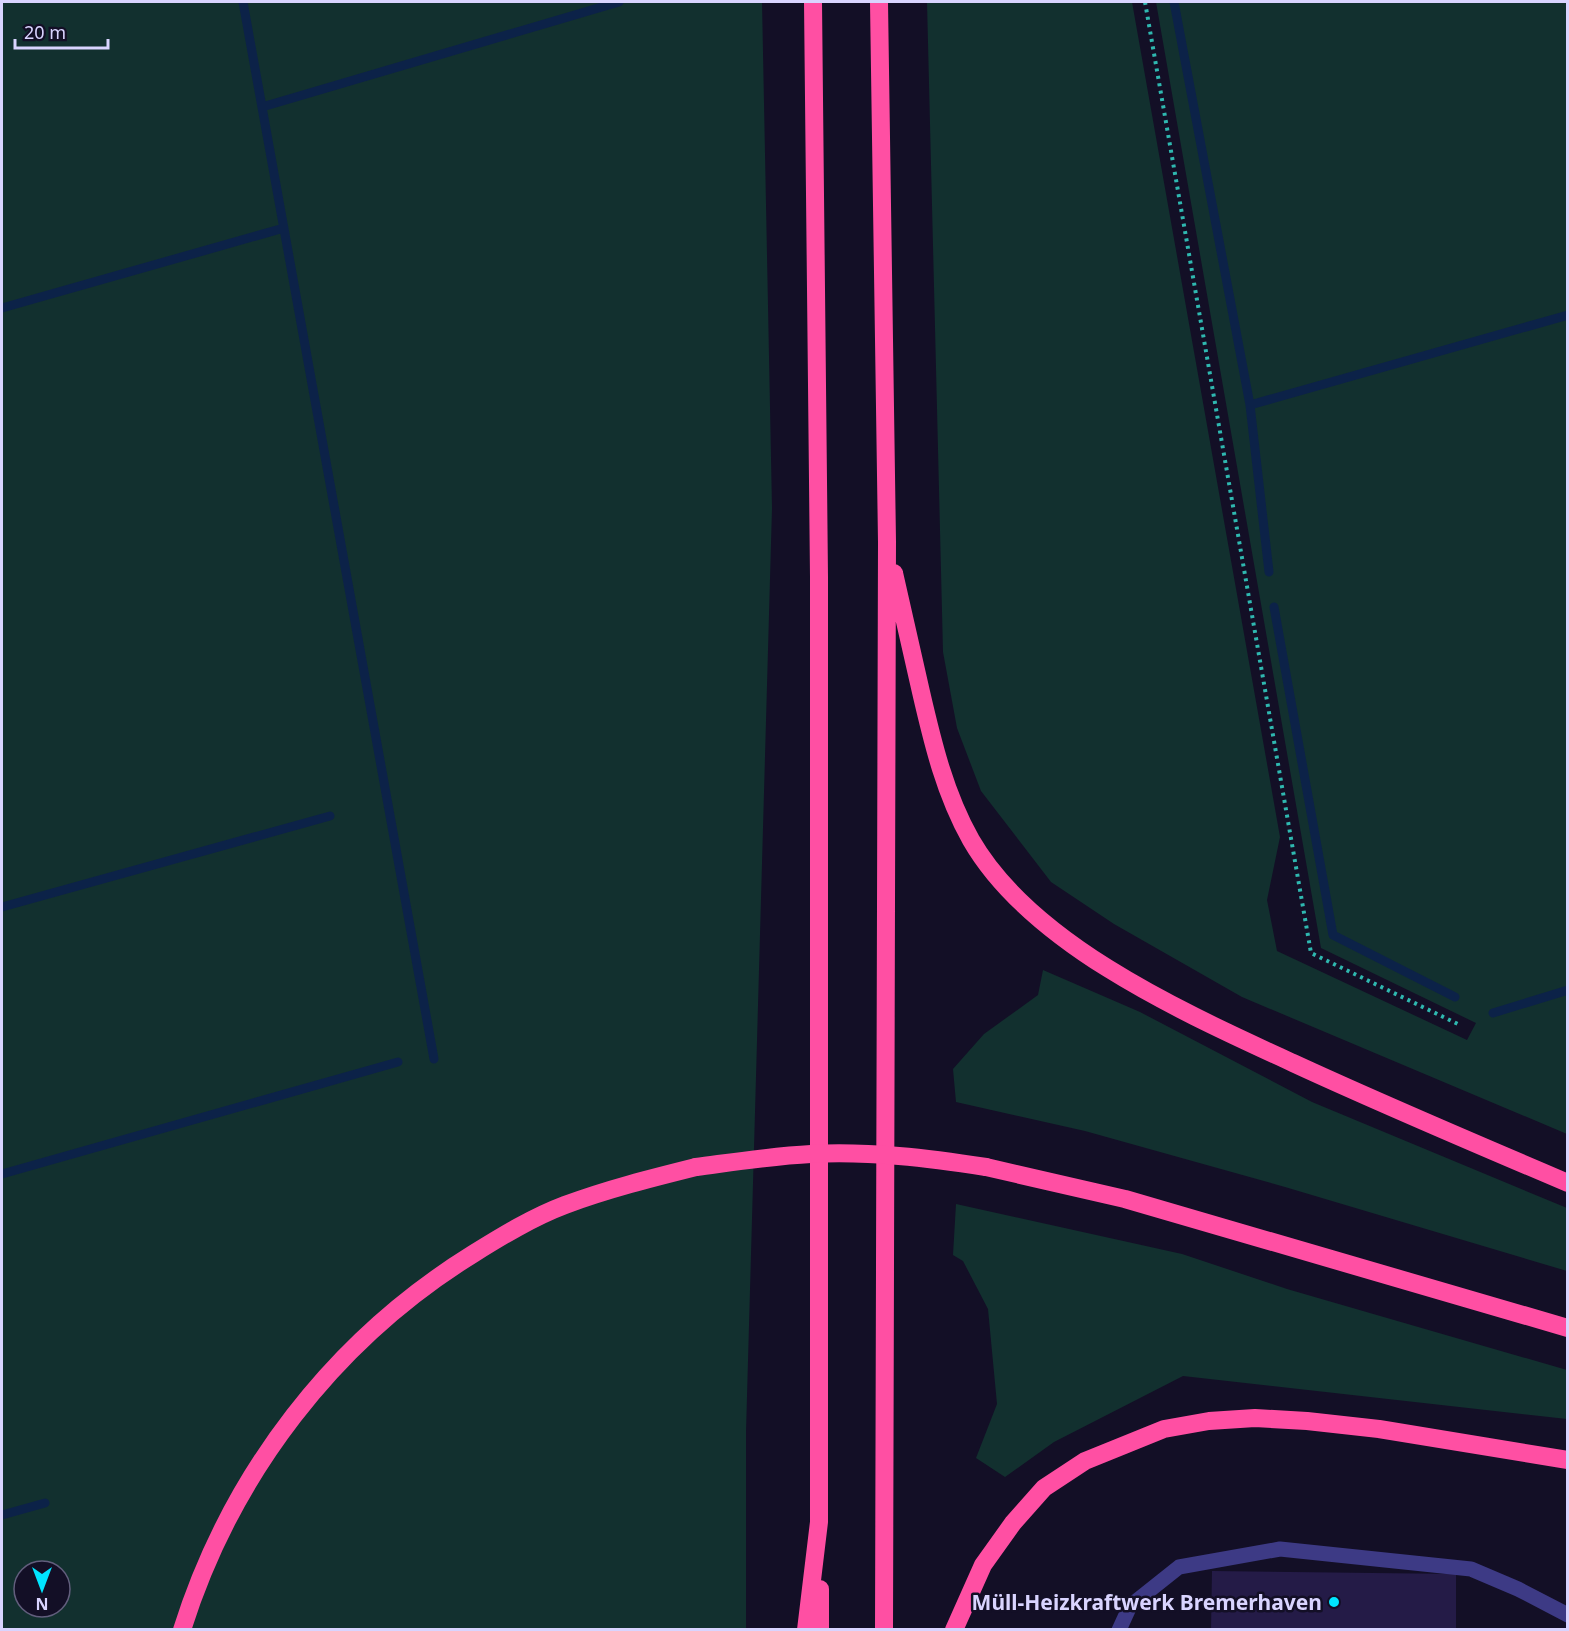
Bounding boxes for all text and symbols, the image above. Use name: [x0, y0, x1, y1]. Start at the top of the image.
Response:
scale bar: [15, 12, 108, 50]
text: 20 m: [24, 20, 66, 44]
north arrow: [12, 1559, 72, 1619]
place label: Müll-Heizkraftwerk Bremerhaven: [972, 1588, 1322, 1616]
text: N: [35, 1593, 49, 1615]
marker: Müll-Heizkraftwerk Bremerhaven: [1327, 1595, 1341, 1609]

